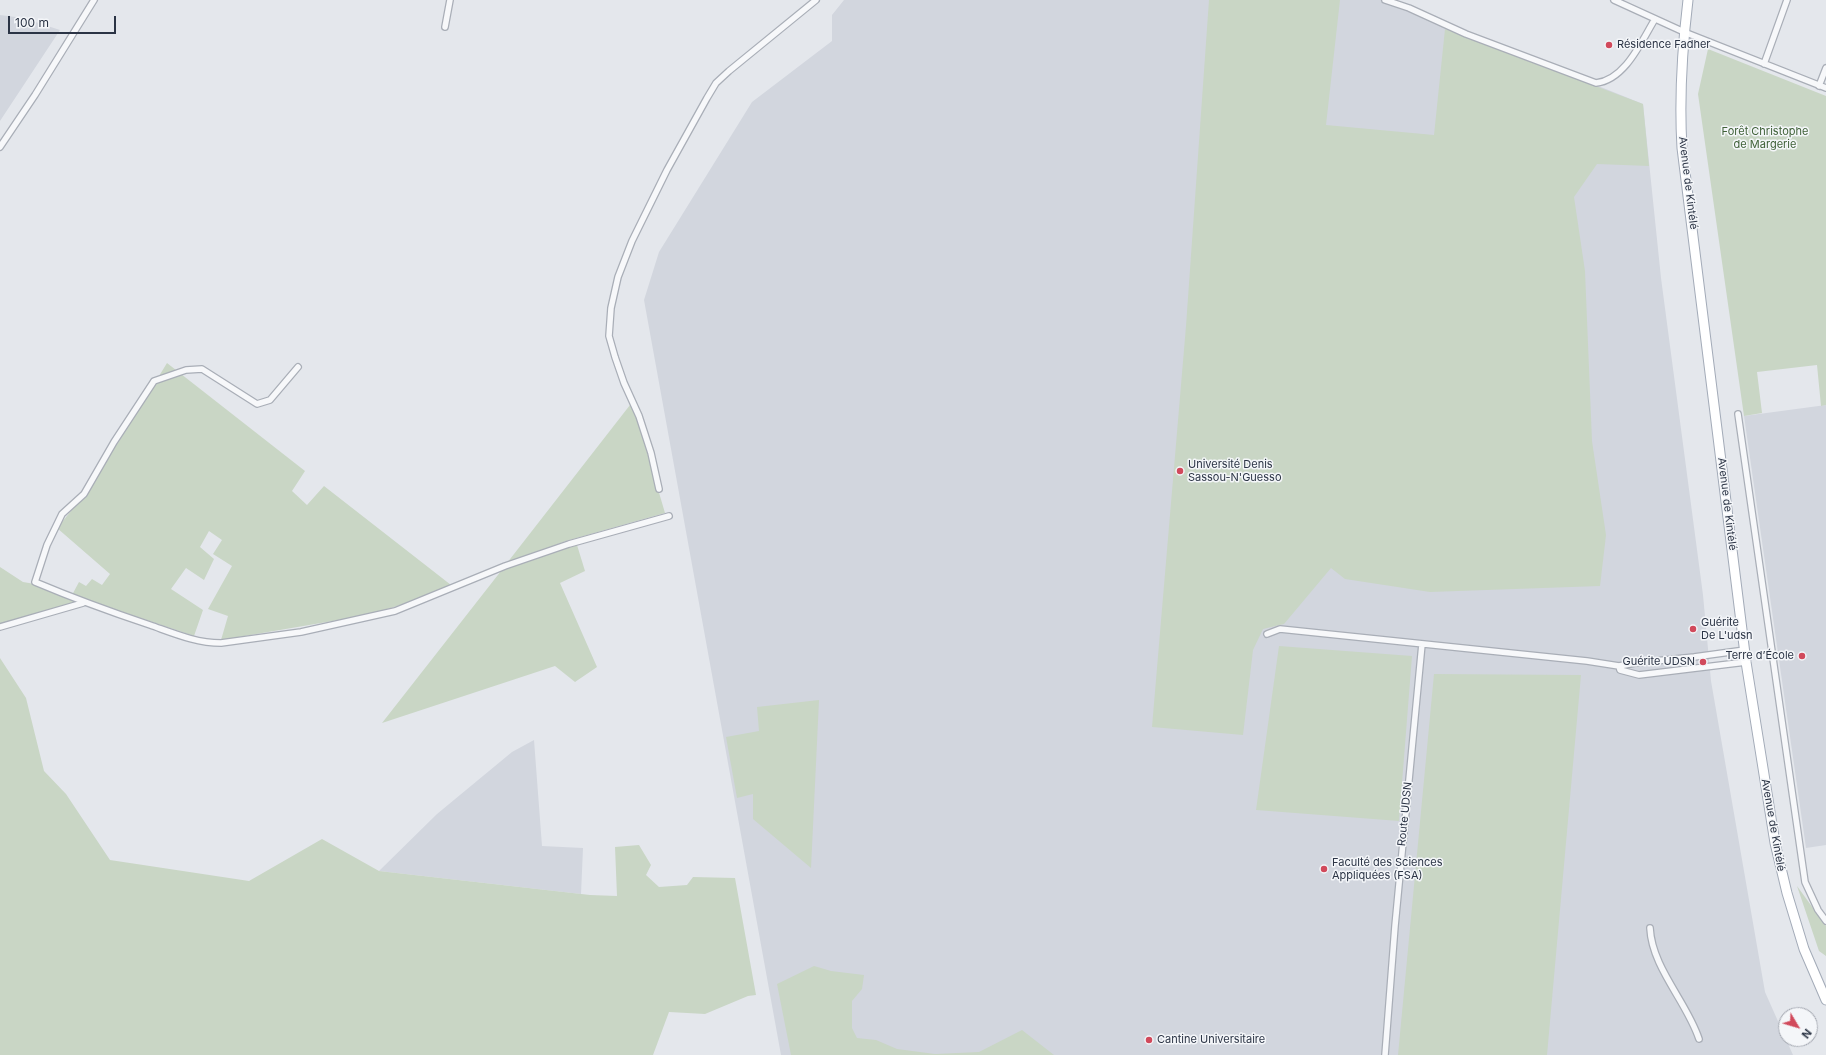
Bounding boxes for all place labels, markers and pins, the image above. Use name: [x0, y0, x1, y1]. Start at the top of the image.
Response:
place label: Résidence Fadher: [1617, 38, 1710, 52]
marker: Résidence Fadher: [1604, 40, 1614, 50]
place label: Université Denis Sassou-N'Guesso: [1188, 458, 1281, 484]
marker: Université Denis Sassou-N'Guesso: [1175, 466, 1185, 476]
place label: Guérite De L'udsn: [1701, 616, 1753, 642]
marker: Guérite De L'udsn: [1688, 624, 1698, 634]
place label: Terre d’École: [1725, 649, 1794, 663]
marker: Terre d’École: [1797, 651, 1807, 661]
place label: Guérite UDSN: [1622, 655, 1695, 669]
marker: Guérite UDSN: [1698, 657, 1708, 667]
place label: Faculté des Sciences Appliquées (FSA): [1332, 856, 1442, 882]
marker: Faculté des Sciences Appliquées (FSA): [1319, 864, 1329, 874]
place label: Cantine Universitaire: [1157, 1033, 1265, 1047]
marker: Cantine Universitaire: [1144, 1035, 1154, 1045]

